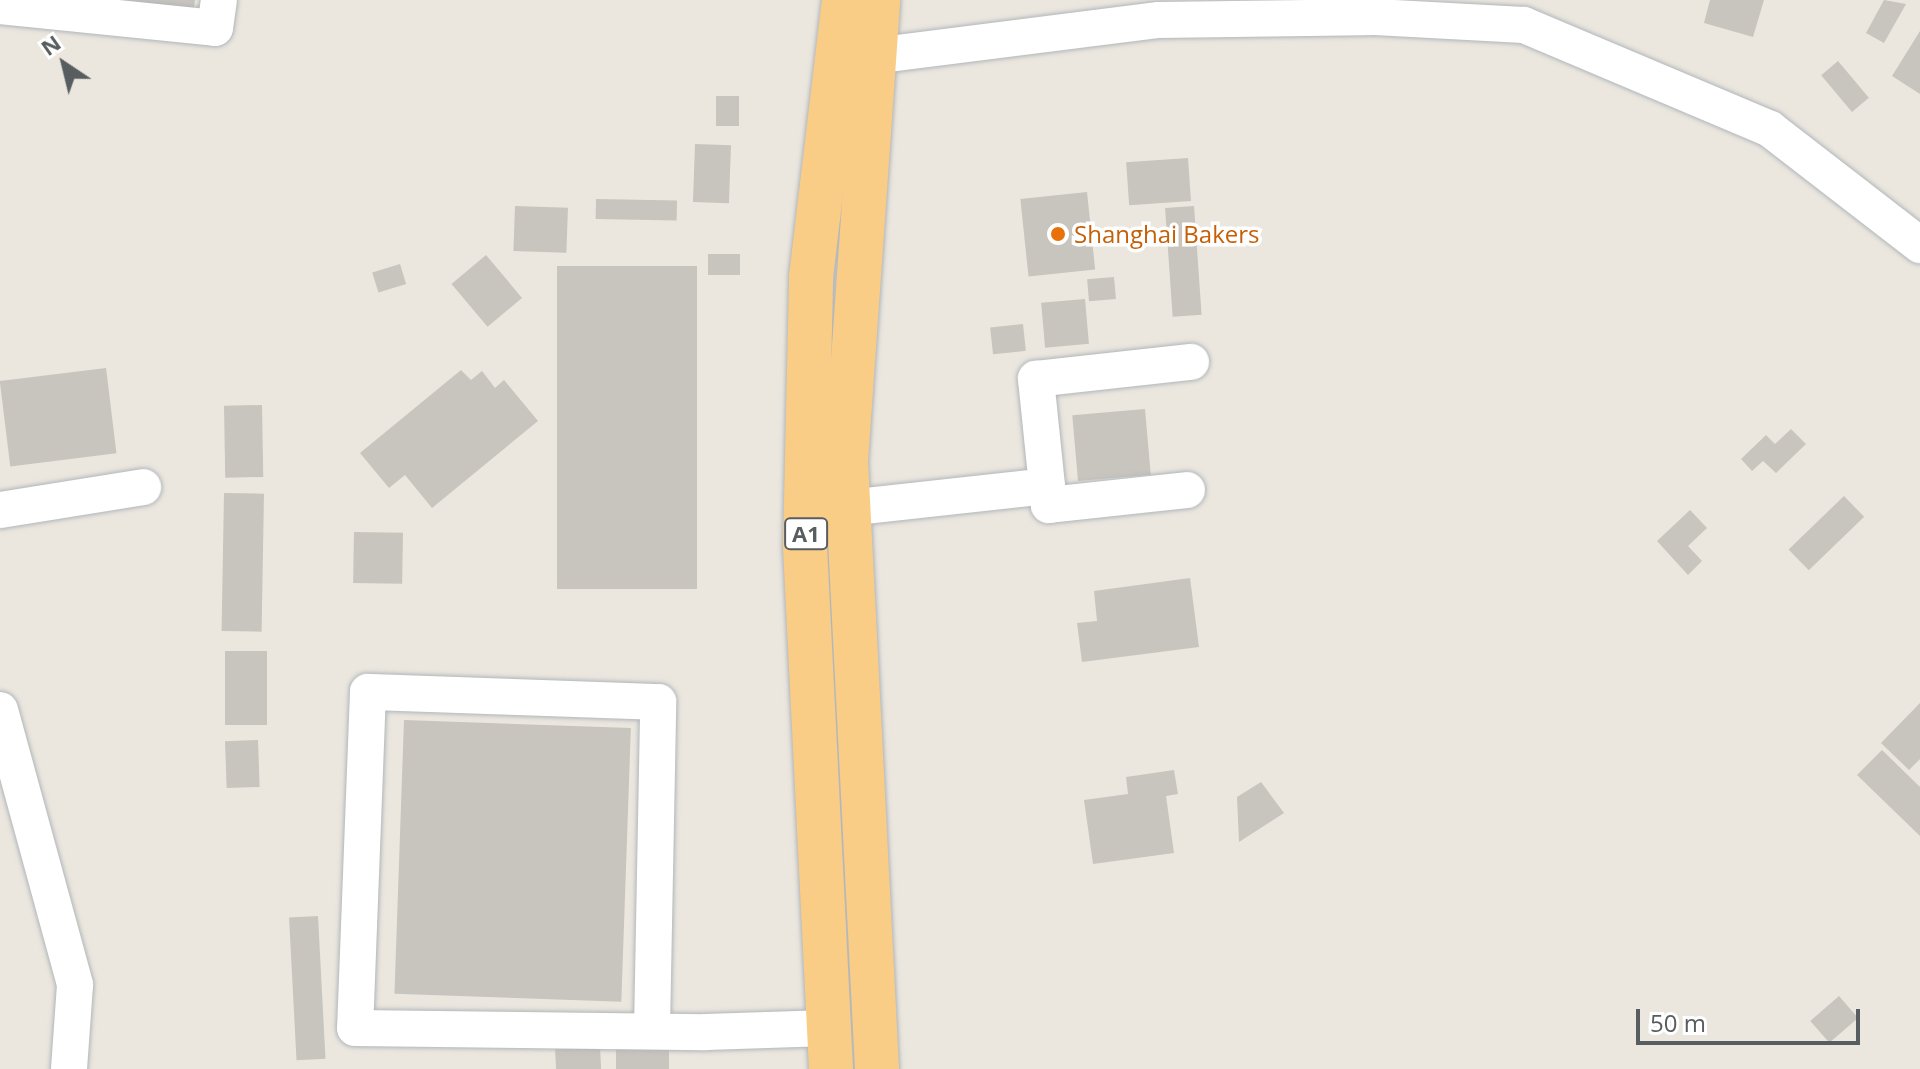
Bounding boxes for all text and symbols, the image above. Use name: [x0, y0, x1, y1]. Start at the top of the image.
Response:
north arrow: [24, 24, 104, 104]
text: N: [34, 27, 66, 62]
place label: Shanghai Bakers: [1074, 220, 1259, 248]
marker: Shanghai Bakers: [1049, 225, 1067, 243]
road number: A1: [784, 516, 828, 552]
scale bar: [1640, 993, 1864, 1043]
text: 50 m: [1650, 1006, 1706, 1039]

